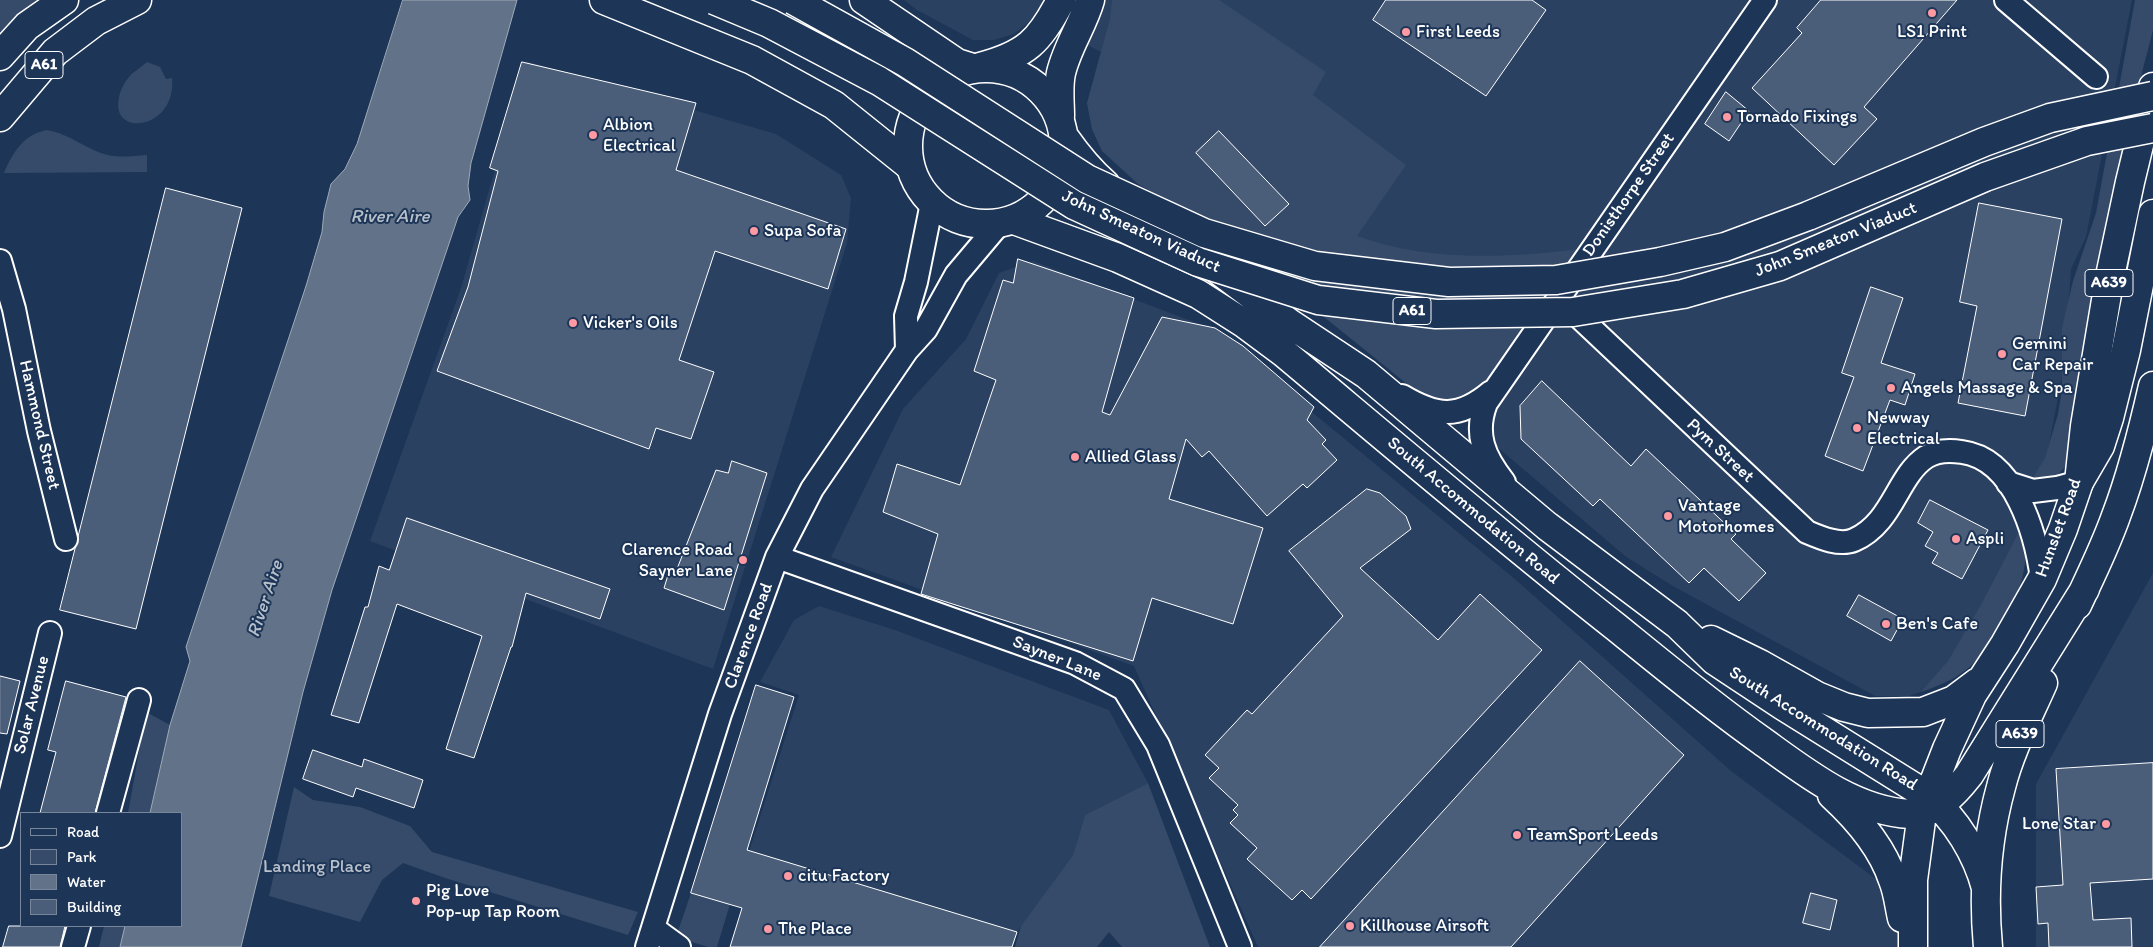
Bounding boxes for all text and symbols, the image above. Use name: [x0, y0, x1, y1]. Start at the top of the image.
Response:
marker: LS1 Print: [1926, 7, 1938, 19]
place label: First Leeds: [1416, 21, 1500, 43]
place label: LS1 Print: [1897, 21, 1967, 43]
marker: First Leeds: [1400, 26, 1412, 38]
road number: A61: [25, 52, 63, 78]
place label: Tornado Fixings: [1737, 106, 1857, 128]
marker: Tornado Fixings: [1721, 111, 1733, 123]
place label: Albion Electrical: [603, 114, 676, 156]
marker: Albion Electrical: [587, 129, 599, 141]
street label: Donisthorpe Street: [1578, 129, 1680, 261]
street label: John Smeaton Viaduct: [1058, 186, 1224, 278]
street label: John Smeaton Viaduct: [1752, 198, 1920, 282]
water label: River Aire: [350, 206, 430, 228]
place label: Supa Sofa: [764, 220, 841, 242]
marker: Supa Sofa: [748, 225, 760, 237]
road number: A639: [2085, 270, 2133, 296]
road number: A61: [1393, 298, 1431, 324]
place label: Vicker's Oils: [583, 312, 678, 334]
marker: Vicker's Oils: [567, 317, 579, 329]
place label: Gemini Car Repair: [2012, 333, 2093, 376]
marker: Gemini Car Repair: [1996, 348, 2008, 360]
street label: Hammond Street: [14, 358, 64, 492]
place label: Angels Massage & Spa: [1901, 377, 2073, 399]
marker: Angels Massage & Spa: [1885, 382, 1897, 394]
place label: Newway Electrical: [1867, 407, 1940, 449]
street label: Pym Street: [1682, 414, 1758, 488]
marker: Newway Electrical: [1851, 422, 1863, 434]
street label: South Accommodation Road: [1382, 433, 1564, 589]
place label: Allied Glass: [1085, 446, 1177, 468]
marker: Allied Glass: [1069, 451, 1081, 463]
street label: Hunslet Road: [2031, 476, 2087, 580]
place label: Vantage Motorhomes: [1678, 495, 1774, 538]
marker: Vantage Motorhomes: [1662, 510, 1674, 522]
place label: Aspli: [1966, 528, 2004, 550]
marker: Aspli: [1950, 533, 1962, 545]
place label: Clarence Road Sayner Lane: [621, 539, 733, 582]
marker: Clarence Road Sayner Lane: [737, 554, 749, 566]
water label: River Aire: [243, 558, 289, 640]
street label: Clarence Road: [720, 580, 778, 692]
place label: Ben's Cafe: [1896, 613, 1978, 635]
marker: Ben's Cafe: [1880, 618, 1892, 630]
street label: Sayner Lane: [1009, 631, 1105, 687]
street label: Solar Avenue: [9, 654, 55, 756]
street label: South Accommodation Road: [1725, 662, 1921, 796]
road number: A639: [1996, 721, 2044, 748]
legend: [20, 812, 182, 927]
place label: Lone Star: [2022, 813, 2096, 835]
marker: Lone Star: [2100, 818, 2112, 830]
text: Road: [67, 823, 99, 841]
place label: TeamSport Leeds: [1527, 824, 1658, 846]
marker: TeamSport Leeds: [1511, 829, 1523, 841]
text: Park: [67, 848, 97, 866]
park label: Landing Place: [263, 856, 371, 878]
place label: citu Factory: [798, 865, 890, 887]
marker: citu Factory: [782, 870, 794, 882]
text: Water: [67, 873, 105, 891]
place label: Pig Love Pop-up Tap Room: [426, 880, 560, 922]
marker: Pig Love Pop-up Tap Room: [410, 895, 422, 907]
text: Building: [67, 898, 121, 916]
place label: Killhouse Airsoft: [1360, 915, 1489, 937]
place label: The Place: [778, 918, 852, 940]
marker: Killhouse Airsoft: [1344, 920, 1356, 932]
marker: The Place: [762, 923, 774, 935]

